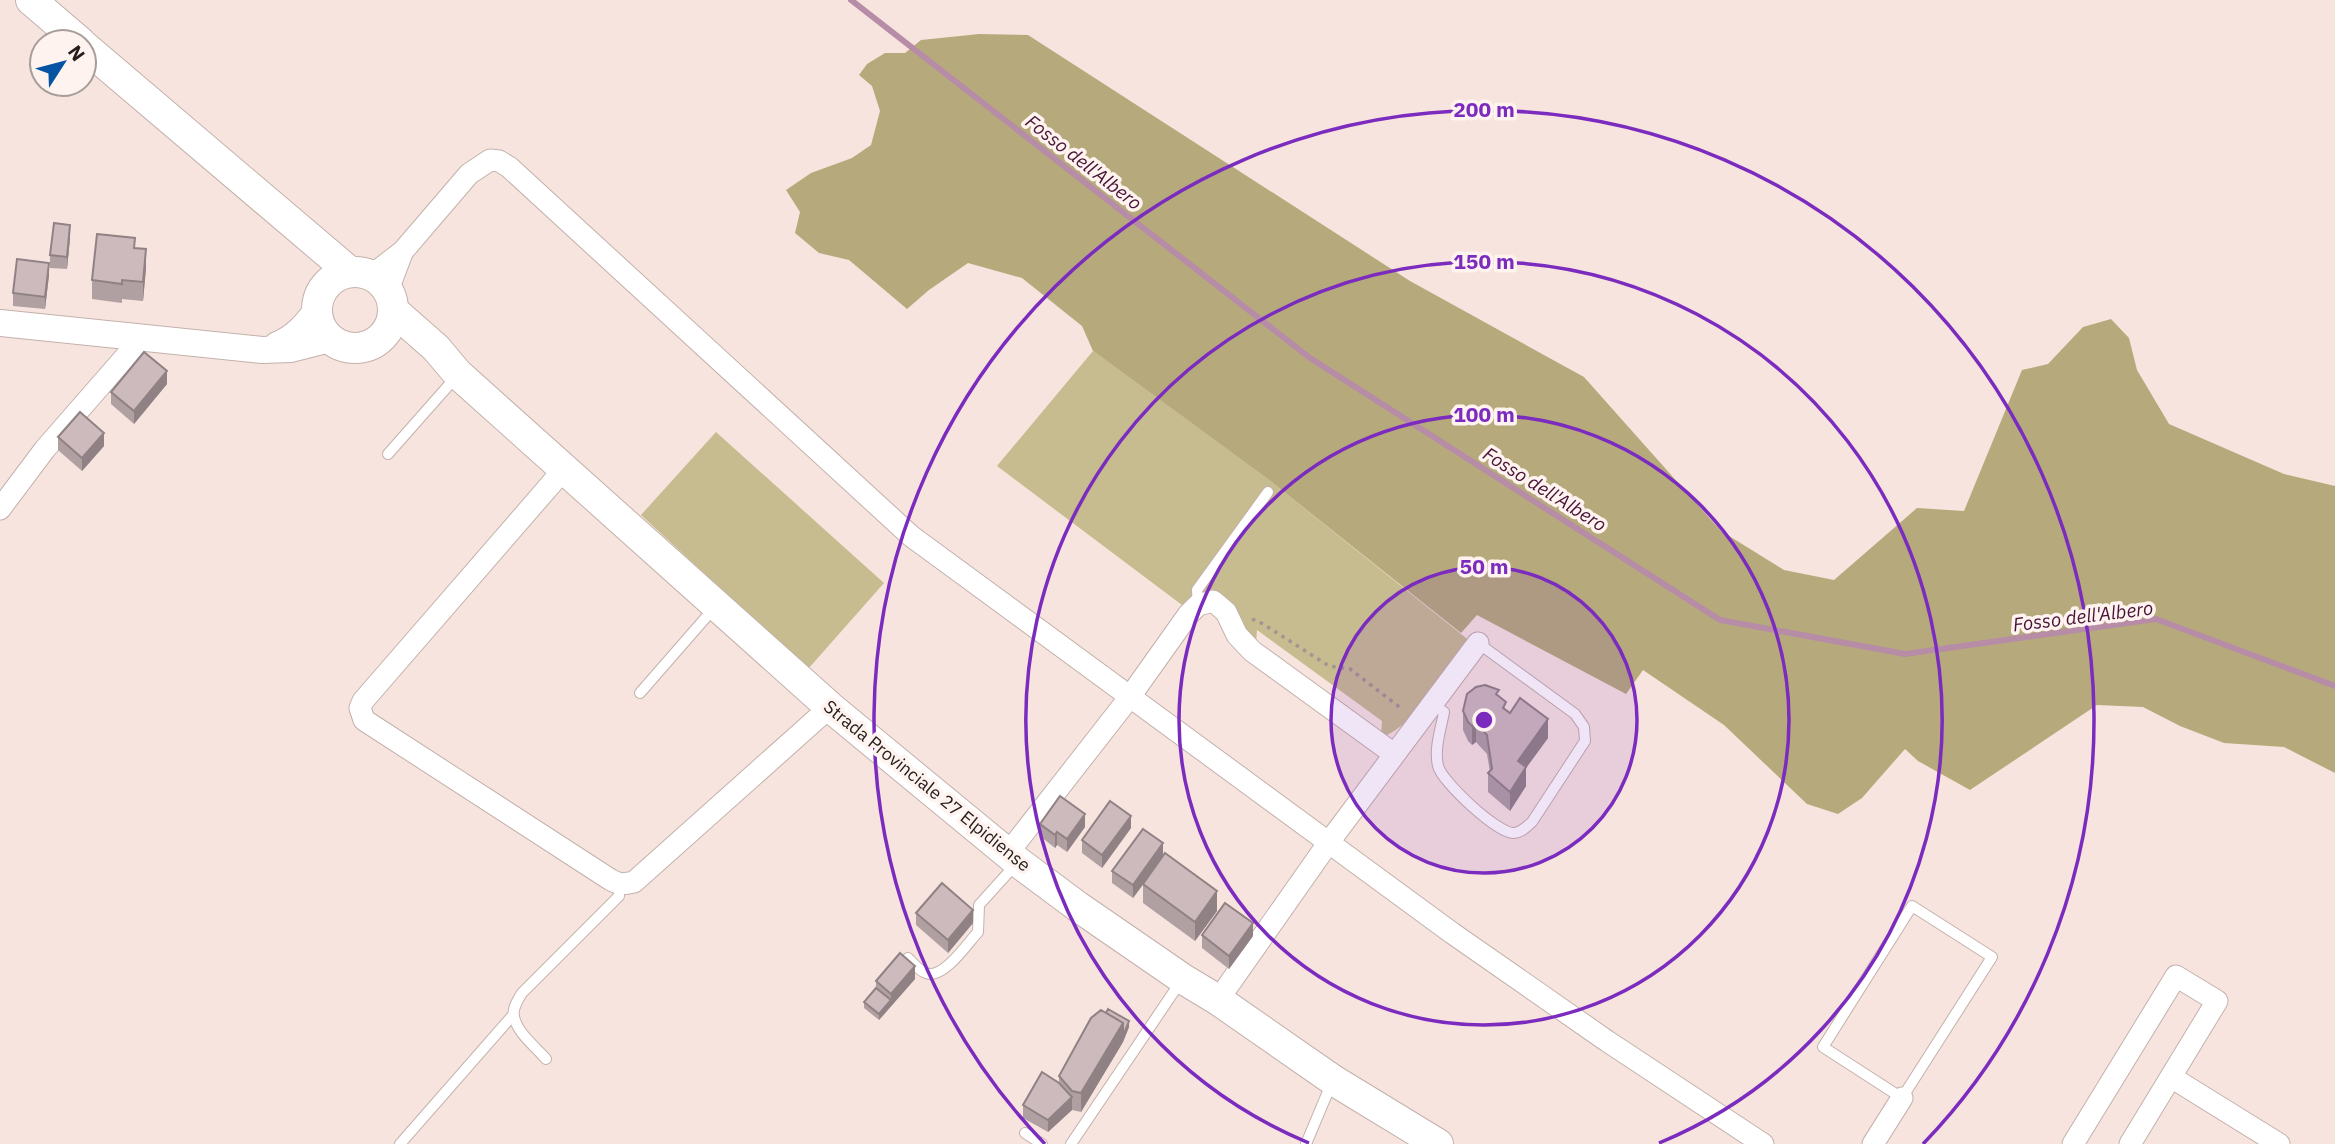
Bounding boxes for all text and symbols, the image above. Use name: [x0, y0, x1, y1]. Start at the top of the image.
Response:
north arrow: [28, 28, 98, 98]
text: N: [63, 40, 91, 66]
text: 200 m: [1453, 95, 1515, 123]
water label: Fosso dell'Albero: [1021, 109, 1147, 215]
text: 150 m: [1453, 247, 1515, 275]
text: 100 m: [1453, 400, 1515, 428]
water label: Fosso dell'Albero: [1479, 441, 1611, 537]
text: 50 m: [1460, 552, 1508, 580]
water label: Fosso dell'Albero: [2011, 595, 2155, 637]
street label: Strada Provinciale 27 Elpidiense: [819, 695, 1036, 876]
centre of rings: [1472, 708, 1496, 732]

